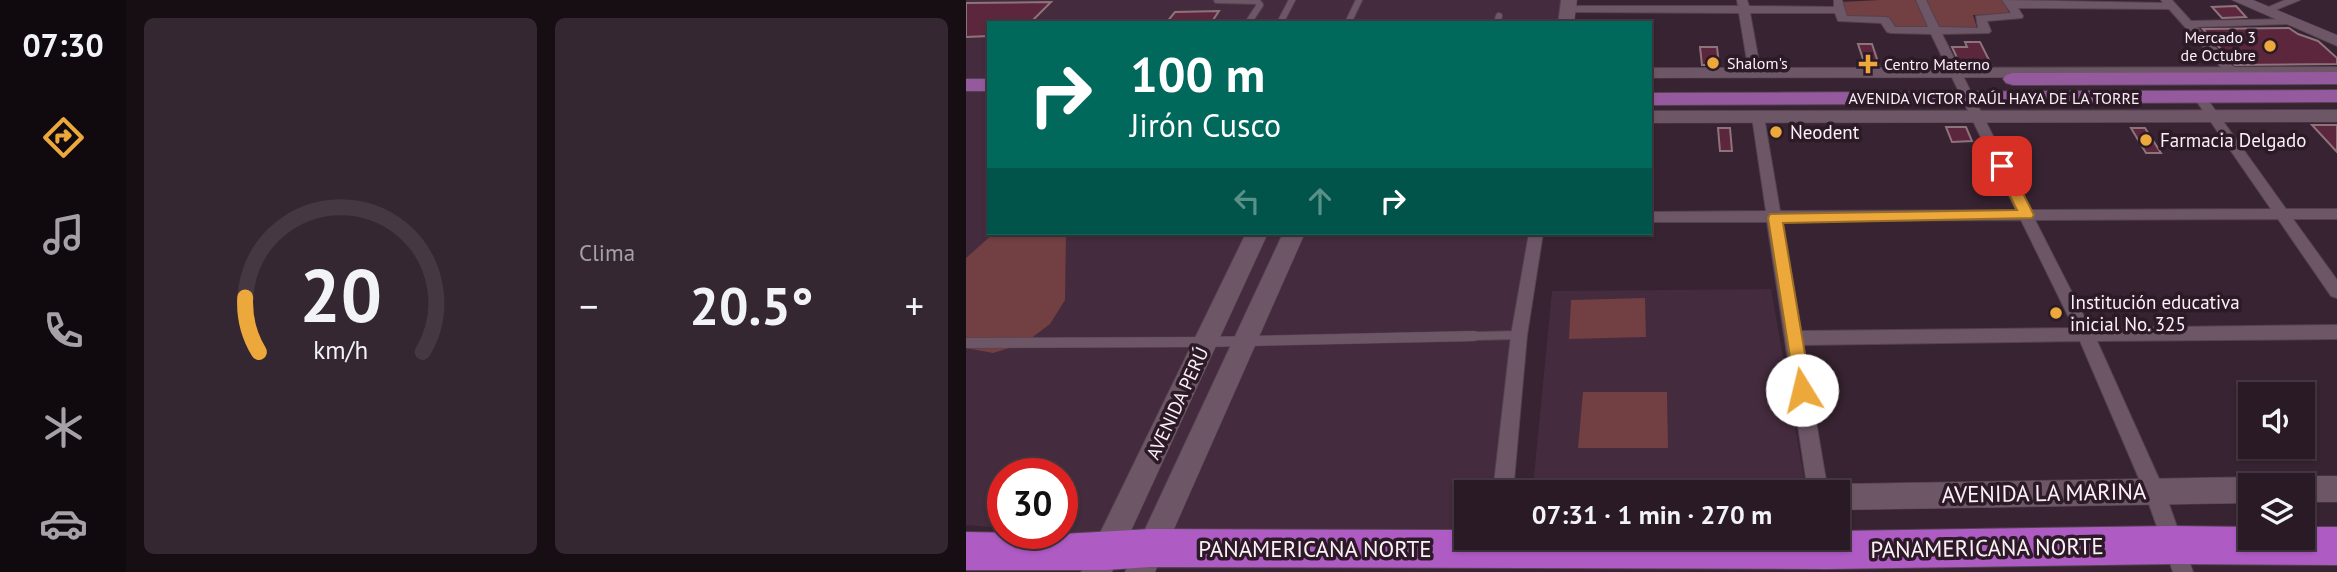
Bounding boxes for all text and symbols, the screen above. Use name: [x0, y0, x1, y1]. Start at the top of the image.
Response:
text: 07:30: [22, 24, 104, 66]
place label: Mercado 3 de Octubre: [2181, 27, 2256, 65]
marker: Mercado 3 de Octubre: [2262, 38, 2278, 54]
text: 100 m: [1130, 42, 1265, 106]
icon: right: [1015, 49, 1106, 140]
place label: Shalom's: [1727, 53, 1788, 73]
marker: Centro Materno: [1858, 54, 1878, 74]
place label: Centro Materno: [1884, 54, 1990, 74]
marker: Shalom's: [1705, 55, 1721, 71]
street label: AVENIDA VICTOR RAÚL HAYA DE LA TORRE: [1848, 88, 2140, 108]
text: Jirón Cusco: [1130, 104, 1281, 146]
icon: directions: [39, 113, 88, 162]
place label: Neodent: [1790, 120, 1860, 144]
marker: Neodent: [1768, 124, 1784, 140]
place label: Farmacia Delgado: [2160, 128, 2306, 152]
marker: Farmacia Delgado: [2138, 132, 2154, 148]
pin: [1972, 136, 2032, 196]
icon: arrive: [1983, 147, 2021, 185]
icon: left: [1228, 182, 1266, 220]
icon: ahead: [1301, 182, 1339, 220]
icon: right: [1374, 182, 1412, 220]
icon: music: [39, 210, 88, 259]
text: Clima: [579, 238, 635, 267]
text: 20: [299, 248, 382, 342]
text: 20.5°: [690, 272, 813, 339]
text: −: [579, 281, 598, 330]
text: +: [905, 281, 924, 330]
place label: Institución educativa inicial No. 325: [2070, 290, 2240, 336]
marker: Institución educativa inicial No. 325: [2048, 305, 2064, 321]
icon: phone: [39, 306, 88, 355]
text: km/h: [313, 334, 368, 366]
street label: AVENIDA PERÚ: [1140, 343, 1214, 463]
position arrow: [1765, 353, 1839, 427]
map controls: [2238, 382, 2315, 550]
button: sound: [2238, 382, 2315, 459]
icon: climate: [39, 403, 88, 452]
speed limit sign: 30: [987, 458, 1078, 549]
button: layers: [2238, 473, 2315, 550]
street label: AVENIDA LA MARINA: [1941, 476, 2147, 509]
text: 07:31 · 1 min · 270 m: [1532, 498, 1772, 531]
icon: car: [39, 499, 88, 548]
street label: PANAMERICANA NORTE: [1870, 531, 2104, 564]
street label: PANAMERICANA NORTE: [1198, 534, 1432, 563]

